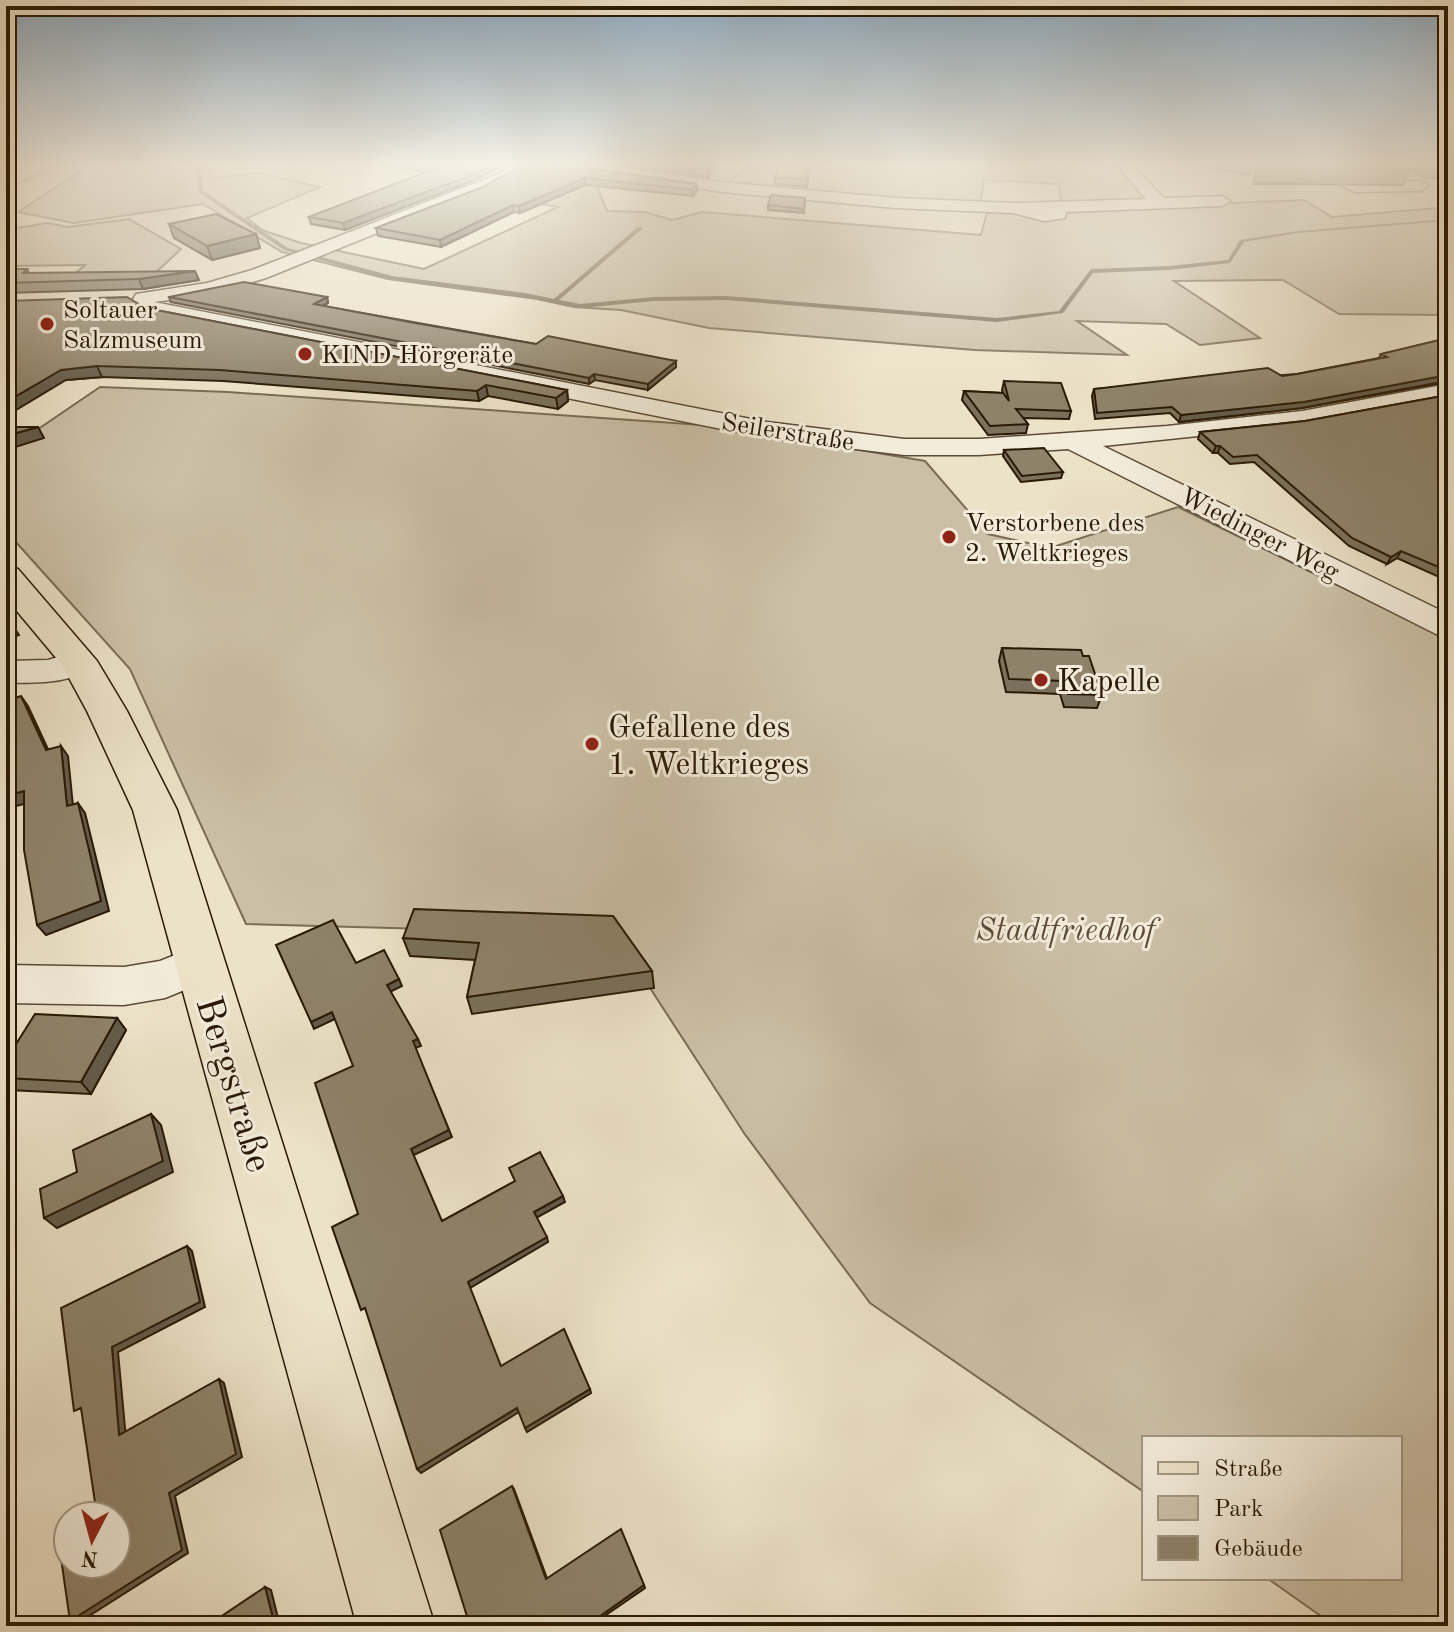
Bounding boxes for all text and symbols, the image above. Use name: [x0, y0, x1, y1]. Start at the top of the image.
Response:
place label: Soltauer Salzmuseum: [63, 298, 203, 354]
marker: Soltauer Salzmuseum: [38, 315, 56, 333]
place label: KIND Hörgeräte: [321, 343, 513, 369]
marker: KIND Hörgeräte: [296, 345, 314, 363]
street label: Seilerstraße: [719, 410, 856, 456]
street label: Wiedinger Weg: [1175, 483, 1343, 586]
place label: Verstorbene des 2. Weltkrieges: [965, 511, 1145, 567]
marker: Verstorbene des 2. Weltkrieges: [940, 528, 958, 546]
place label: Kapelle: [1057, 667, 1160, 699]
marker: Kapelle: [1032, 671, 1050, 689]
place label: Gefallene des 1. Weltkrieges: [608, 713, 809, 782]
marker: Gefallene des 1. Weltkrieges: [583, 735, 601, 753]
park label: Stadtfriedhof: [976, 916, 1161, 948]
street label: Bergstraße: [187, 993, 277, 1177]
legend: [1142, 1436, 1402, 1580]
text: Straße: [1214, 1458, 1283, 1482]
text: Park: [1214, 1498, 1263, 1522]
north arrow: [52, 1500, 132, 1580]
text: Gebäude: [1214, 1538, 1303, 1562]
text: N: [80, 1546, 100, 1570]

